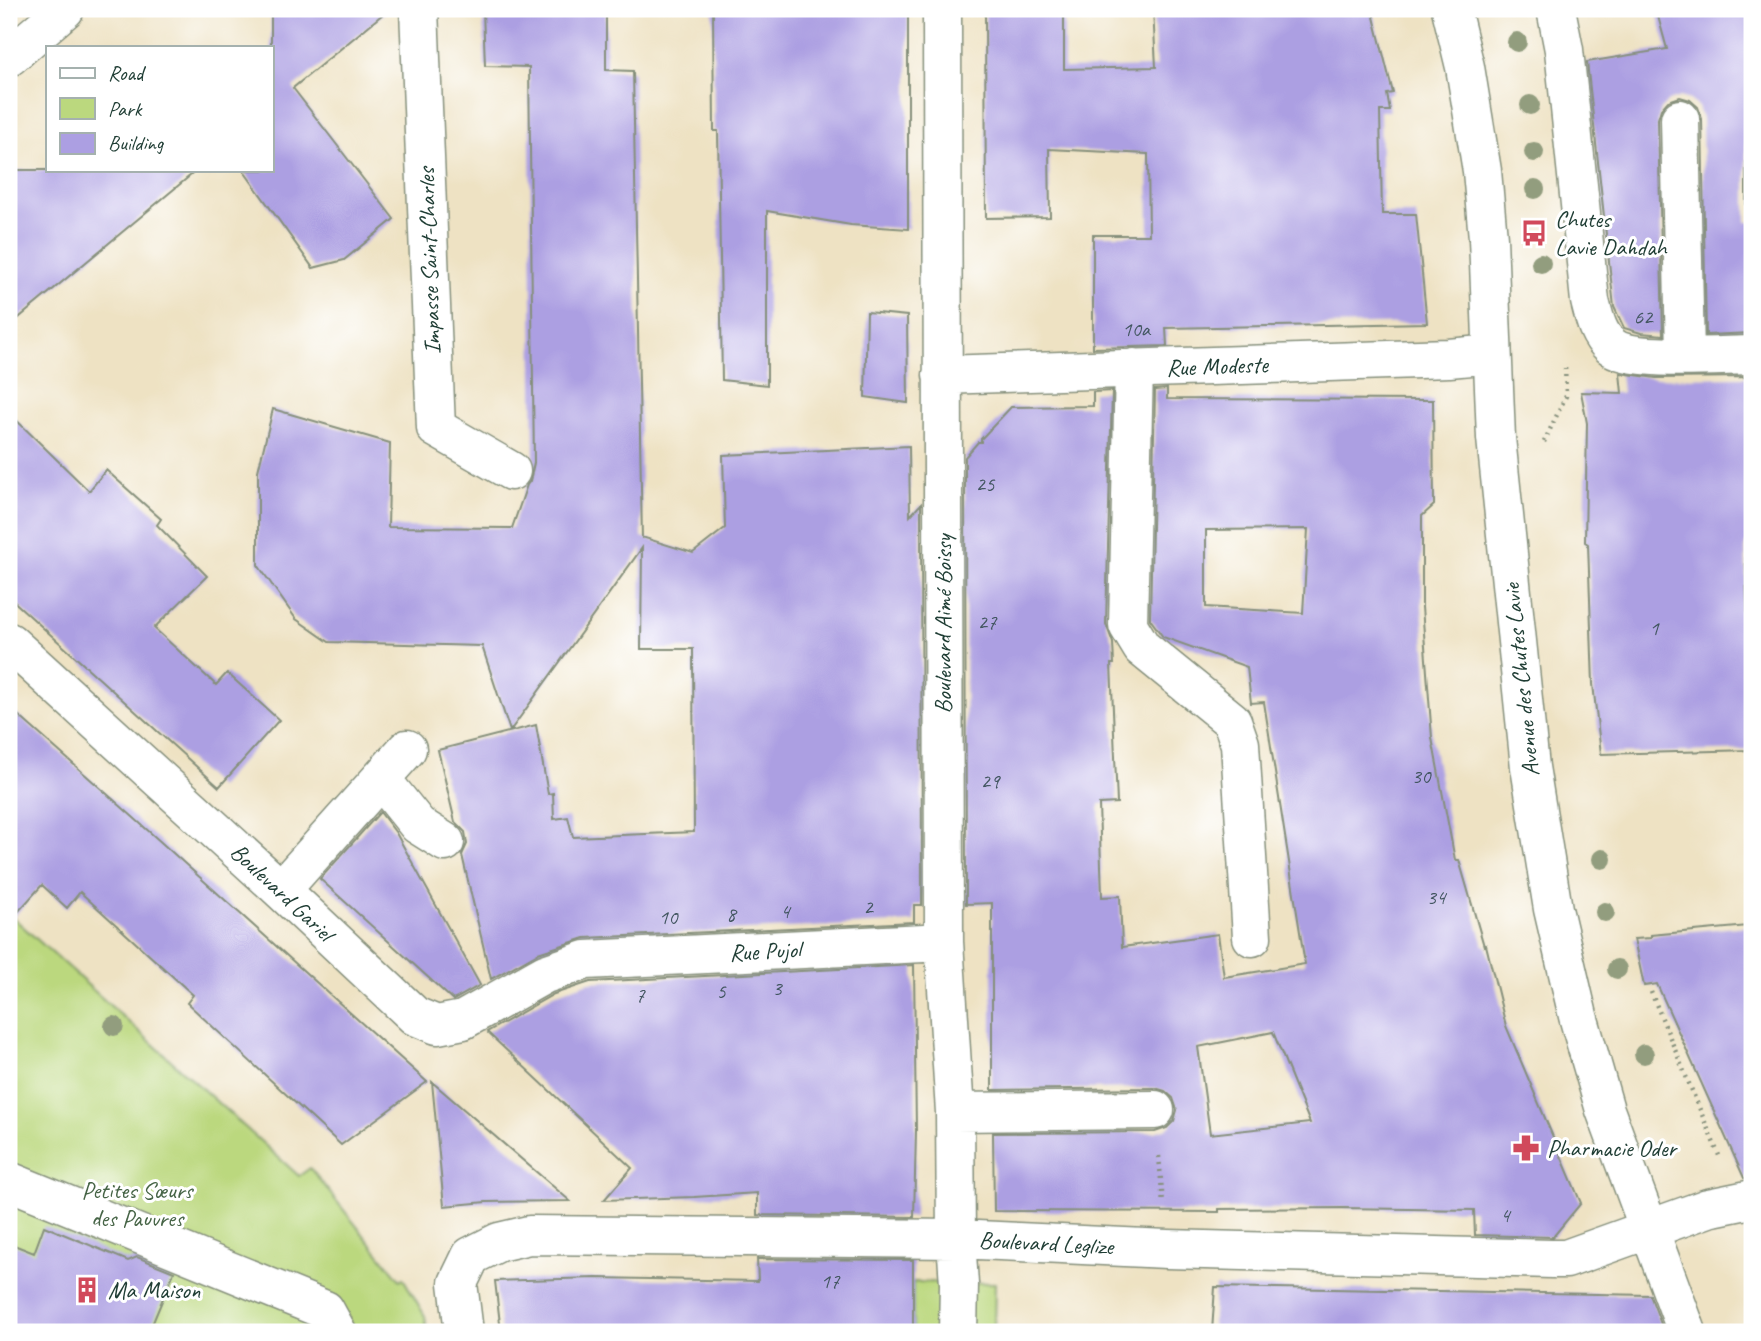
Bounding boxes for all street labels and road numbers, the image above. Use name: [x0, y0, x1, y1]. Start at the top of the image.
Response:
street label: Impasse Saint-Charles: [411, 164, 447, 355]
street label: Rue Modeste: [1166, 349, 1270, 383]
street label: Boulevard Aimé Boissy: [928, 533, 958, 713]
street label: Avenue des Chutes Lavie: [1496, 580, 1546, 778]
street label: Boulevard Gariel: [224, 837, 343, 950]
street label: Rue Pujol: [728, 934, 805, 968]
street label: Boulevard Leglize: [978, 1225, 1116, 1262]

